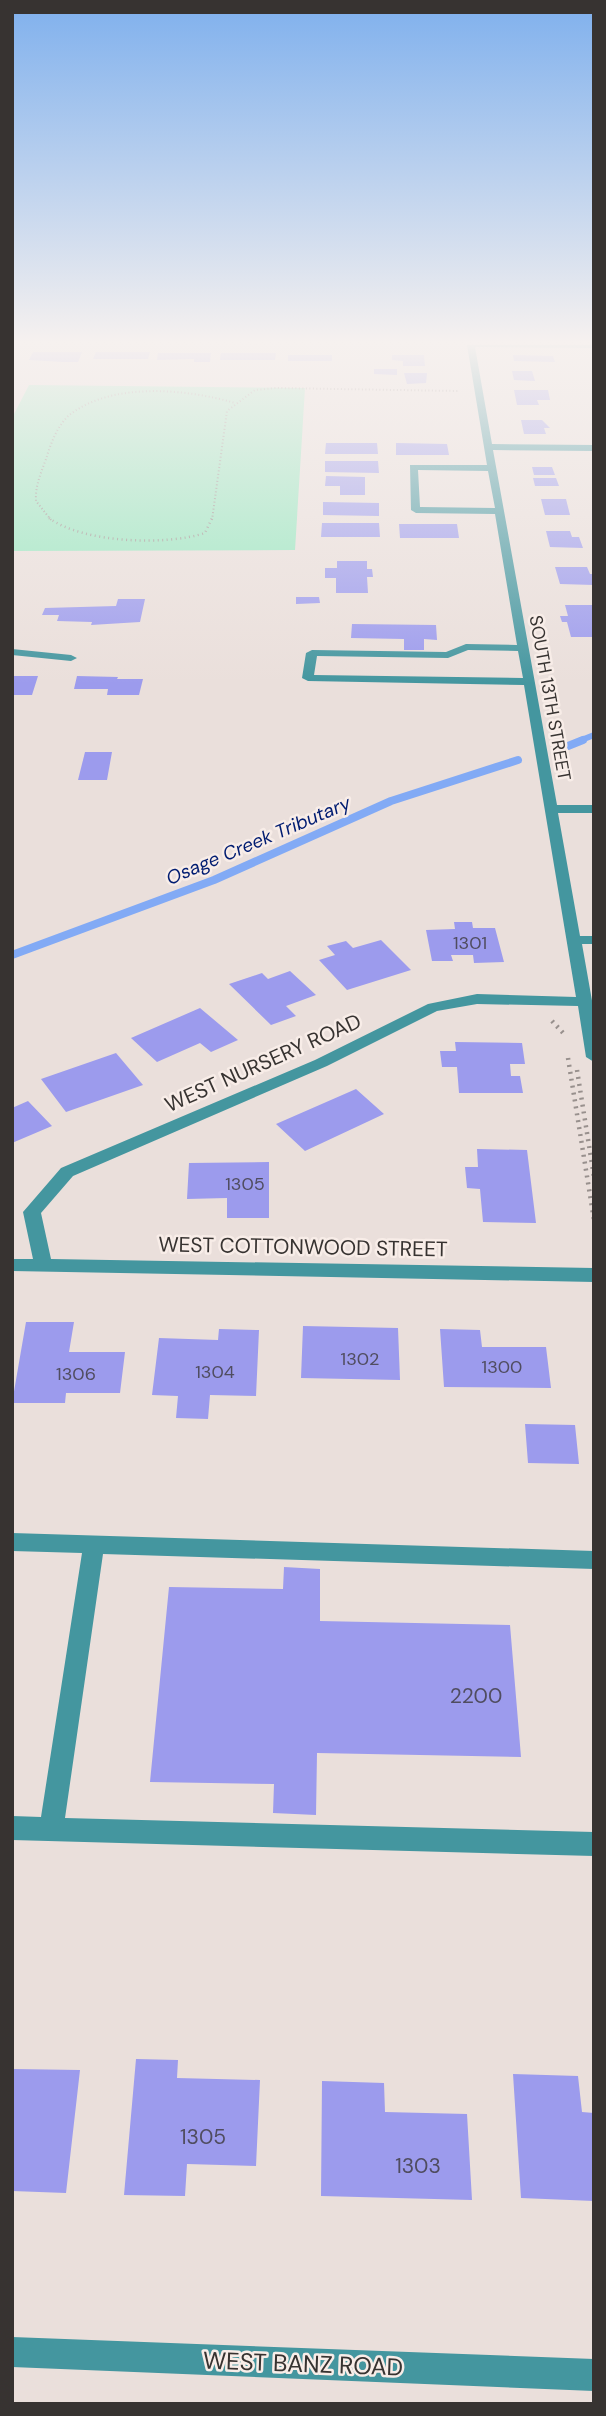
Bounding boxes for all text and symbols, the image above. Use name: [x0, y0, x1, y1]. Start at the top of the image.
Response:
street label: SOUTH 13TH STREET: [524, 613, 576, 783]
water label: Osage Creek Tributary: [162, 790, 356, 891]
house number: 1301: [453, 931, 487, 955]
street label: WEST NURSERY ROAD: [161, 1007, 365, 1119]
house number: 1305: [225, 1172, 265, 1196]
street label: WEST COTTONWOOD STREET: [158, 1230, 448, 1264]
house number: 1302: [341, 1347, 379, 1371]
house number: 1300: [482, 1355, 522, 1379]
house number: 1304: [195, 1360, 235, 1384]
house number: 1306: [56, 1362, 96, 1386]
house number: 2200: [450, 1682, 502, 1710]
house number: 1305: [180, 2123, 226, 2151]
house number: 1303: [395, 2152, 441, 2180]
street label: WEST BANZ ROAD: [202, 2345, 404, 2382]

